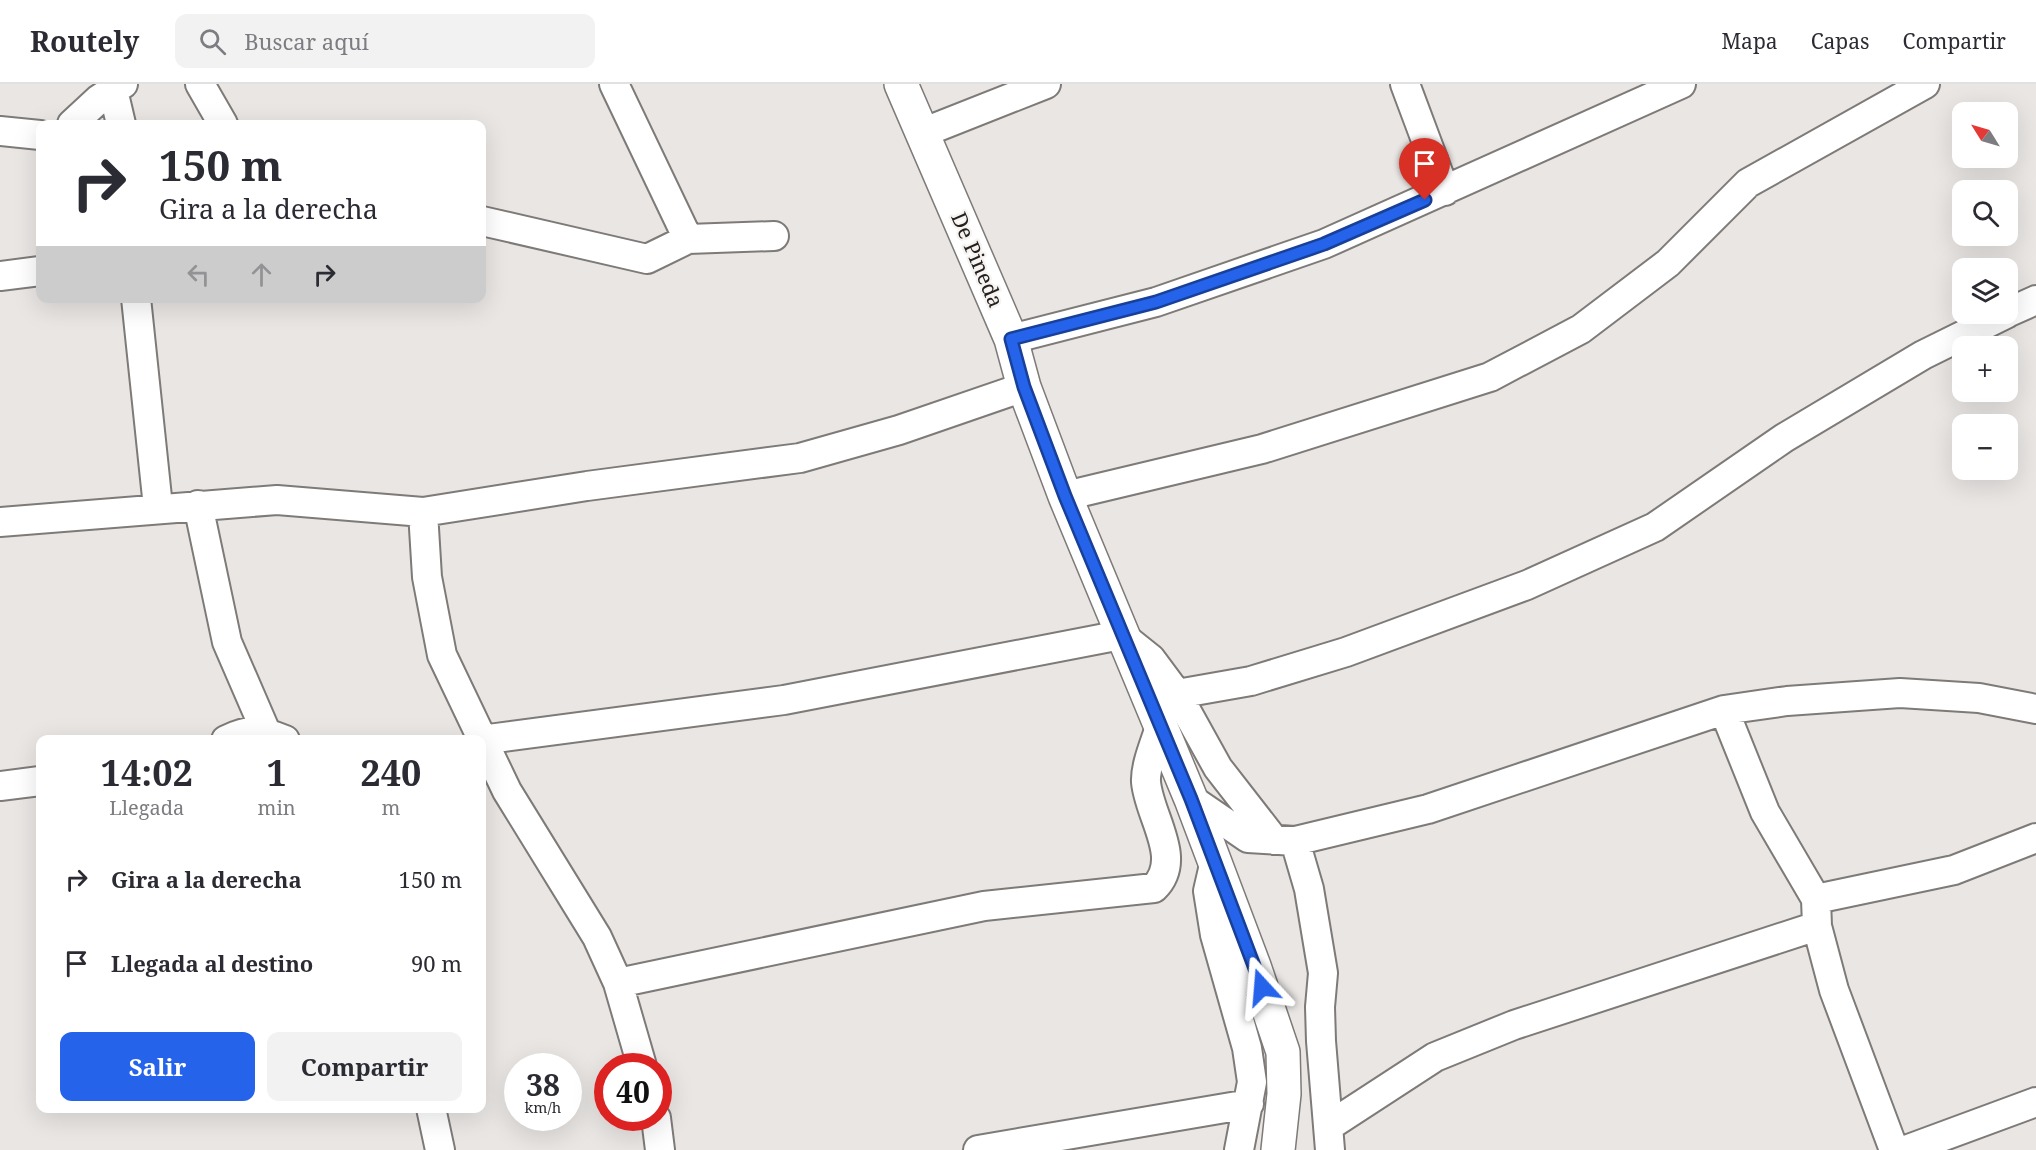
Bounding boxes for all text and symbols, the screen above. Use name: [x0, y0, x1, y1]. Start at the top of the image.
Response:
search box: [175, 14, 595, 68]
text: Routely: [30, 22, 139, 60]
icon: search: [196, 25, 229, 58]
text: Buscar aquí: [244, 26, 369, 56]
text: Mapa: [1721, 27, 1778, 55]
text: Capas: [1811, 27, 1870, 55]
text: Compartir: [1903, 27, 2006, 55]
north arrow: [1952, 102, 2018, 168]
map controls: [1952, 102, 2018, 480]
text: 150 m: [159, 136, 283, 193]
pin: [1399, 138, 1450, 200]
icon: right: [60, 144, 138, 222]
icon: arrive: [1408, 147, 1441, 180]
button: search: [1952, 180, 2018, 246]
text: Gira a la derecha: [159, 190, 378, 227]
street label: De Pineda: [945, 208, 1011, 312]
icon: left: [182, 258, 215, 291]
icon: ahead: [245, 258, 278, 291]
icon: right: [308, 258, 341, 291]
button: layers: [1952, 258, 2018, 324]
button: +: [1952, 336, 2018, 402]
button: −: [1952, 414, 2018, 480]
text: 14:02: [101, 748, 193, 797]
text: 1: [266, 748, 287, 797]
text: 240: [360, 748, 421, 797]
text: Llegada: [109, 794, 184, 821]
text: min: [258, 794, 296, 821]
text: m: [381, 794, 400, 821]
icon: right: [60, 863, 93, 896]
text: Gira a la derecha: [111, 864, 302, 894]
text: 150 m: [399, 864, 462, 894]
icon: arrive: [60, 947, 93, 980]
text: Llegada al destino: [111, 948, 313, 978]
text: 90 m: [411, 948, 462, 978]
position arrow: [1230, 955, 1294, 1019]
button: Salir: [60, 1032, 255, 1101]
button: Compartir: [267, 1032, 462, 1101]
speed limit sign: 40: [594, 1053, 672, 1131]
text: 38: [526, 1064, 560, 1105]
text: km/h: [525, 1097, 561, 1117]

